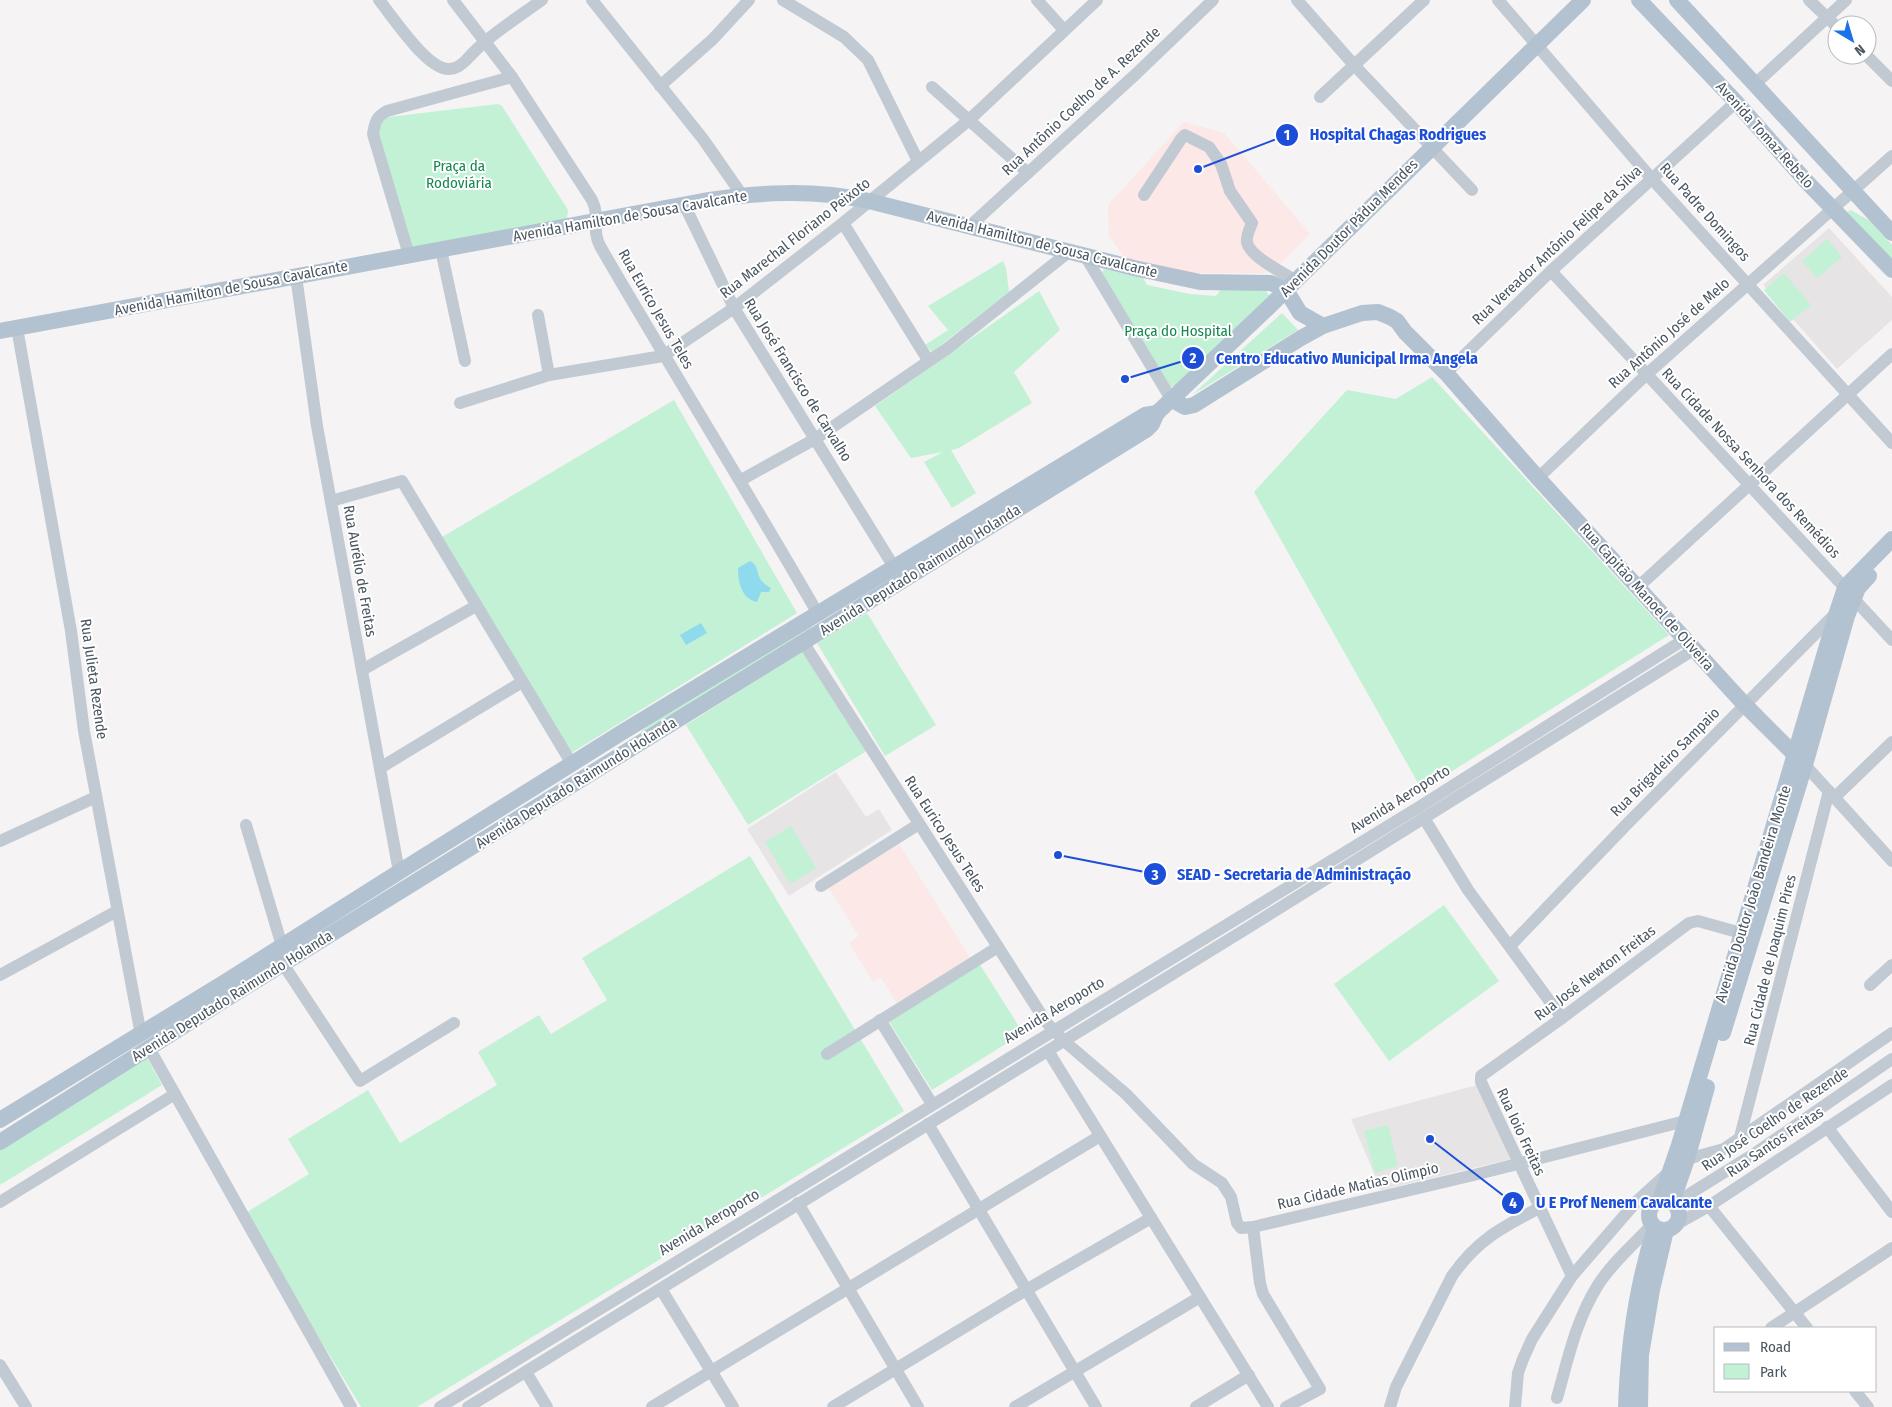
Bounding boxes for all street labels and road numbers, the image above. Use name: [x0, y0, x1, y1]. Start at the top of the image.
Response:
street label: Rua Antônio Coelho de A. Rezende: [998, 23, 1164, 179]
street label: Avenida Tomaz Rebelo: [1712, 78, 1818, 192]
street label: Avenida Doutor Pádua Mendes: [1276, 155, 1422, 301]
street label: Rua Padre Domingos: [1656, 159, 1754, 265]
street label: Rua Vereador Antônio Felipe da Silva: [1469, 162, 1645, 328]
street label: Rua Marechal Floriano Peixoto: [716, 174, 874, 302]
street label: Avenida Hamilton de Sousa Cavalcante: [512, 187, 748, 245]
street label: Avenida Hamilton de Sousa Cavalcante: [925, 207, 1159, 281]
street label: Rua Eurico Jesus Teles: [614, 246, 698, 372]
street label: Avenida Hamilton de Sousa Cavalcante: [113, 257, 349, 319]
street label: Rua Antônio José de Melo: [1605, 274, 1733, 392]
street label: Rua José Francisco de Carvalho: [740, 295, 856, 465]
street label: Rua Cidade Nossa Senhora dos Remédios: [1658, 364, 1844, 562]
street label: Avenida Deputado Raimundo Holanda: [816, 501, 1024, 639]
street label: Rua Aurélio de Freitas: [340, 504, 380, 638]
street label: Rua Capitão Manoel de Oliveira: [1576, 520, 1718, 674]
street label: Rua Julieta Rezende: [77, 618, 111, 740]
street label: Rua Brigadeiro Sampaio: [1607, 704, 1723, 820]
street label: Avenida Deputado Raimundo Holanda: [472, 714, 680, 852]
street label: Avenida Aeroporto: [1347, 761, 1453, 837]
street label: Rua Eurico Jesus Teles: [901, 772, 989, 896]
street label: Avenida Doutor João Bandeira Monte: [1711, 783, 1795, 1005]
street label: Rua Cidade de Joaquim Pires: [1740, 873, 1800, 1047]
street label: Rua José Newton Freitas: [1531, 922, 1659, 1024]
street label: Avenida Deputado Raimundo Holanda: [128, 927, 336, 1065]
street label: Avenida Aeroporto: [1000, 973, 1108, 1047]
street label: Rua José Coelho de Rezende: [1698, 1063, 1852, 1175]
street label: Rua Ioio Freitas: [1493, 1085, 1549, 1179]
street label: Rua Santos Freitas: [1723, 1103, 1827, 1181]
street label: Rua Cidade Matias Olimpio: [1276, 1159, 1440, 1213]
street label: Avenida Aeroporto: [655, 1185, 763, 1259]

